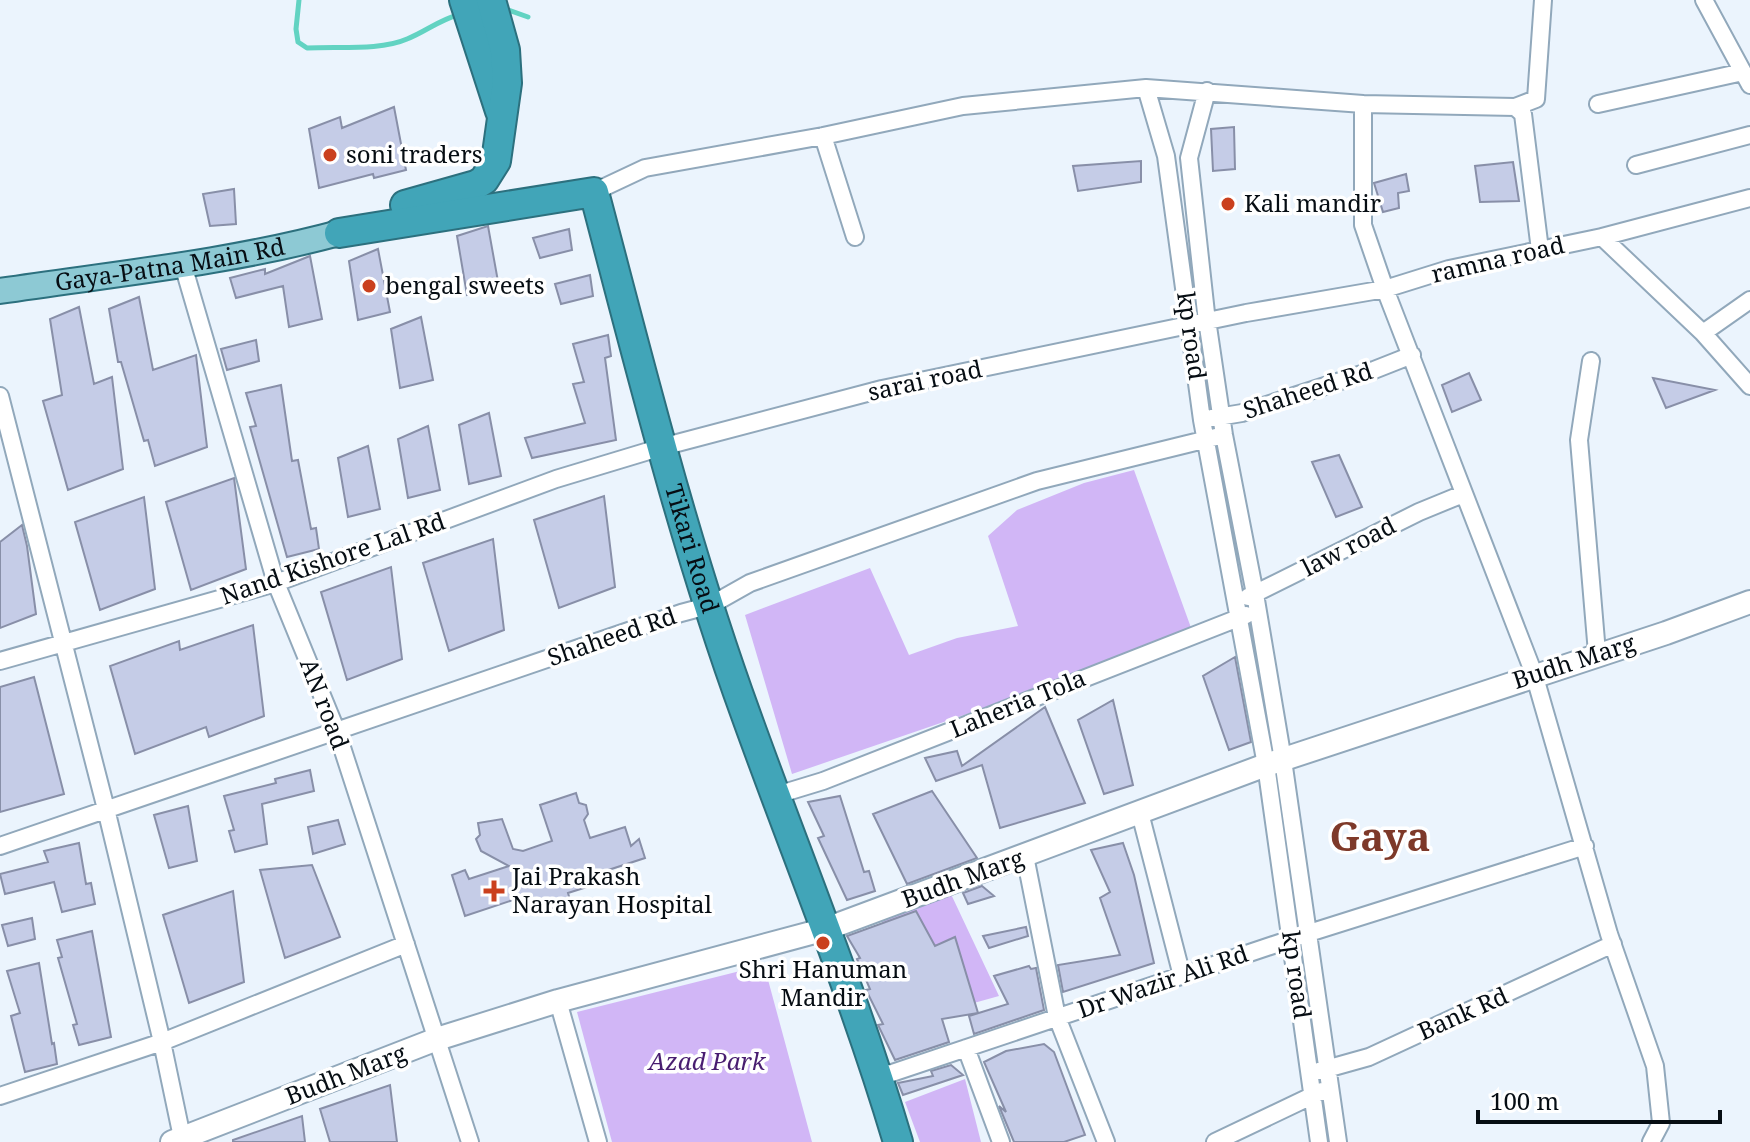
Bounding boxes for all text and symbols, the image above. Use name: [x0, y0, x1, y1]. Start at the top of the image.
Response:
place label: soni traders: [346, 137, 483, 170]
marker: soni traders: [321, 146, 339, 164]
place label: Kali mandir: [1244, 186, 1381, 219]
marker: Kali mandir: [1219, 195, 1237, 213]
street label: ramna road: [1428, 227, 1568, 290]
street label: Gaya-Patna Main Rd: [53, 229, 288, 298]
place label: bengal sweets: [385, 268, 545, 301]
marker: bengal sweets: [360, 277, 378, 295]
street label: kp road: [1170, 290, 1215, 382]
street label: sarai road: [865, 351, 985, 408]
street label: Shaheed Rd: [1239, 353, 1377, 426]
street label: Tikari Road: [658, 480, 728, 617]
street label: Nand Kishore Lal Rd: [216, 504, 450, 612]
street label: law road: [1296, 508, 1401, 583]
street label: Shaheed Rd: [543, 598, 681, 673]
street label: Budh Marg: [1508, 625, 1639, 696]
street label: AN road: [293, 653, 358, 754]
street label: Laheria Tola: [945, 660, 1090, 745]
district label: Gaya: [1329, 808, 1431, 863]
street label: Budh Marg: [897, 840, 1028, 915]
place label: Jai Prakash Narayan Hospital: [511, 859, 713, 920]
marker: Jai Prakash Narayan Hospital: [483, 880, 505, 902]
street label: kp road: [1275, 929, 1320, 1021]
marker: Shri Hanuman Mandir: [814, 934, 832, 952]
street label: Dr Wazir Ali Rd: [1073, 936, 1252, 1025]
place label: Shri Hanuman Mandir: [739, 952, 907, 1013]
street label: Bank Rd: [1412, 978, 1513, 1047]
street label: Budh Marg: [280, 1035, 411, 1112]
park label: Azad Park: [647, 1044, 767, 1077]
scale bar: [1478, 1074, 1720, 1124]
text: 100 m: [1490, 1084, 1559, 1117]

